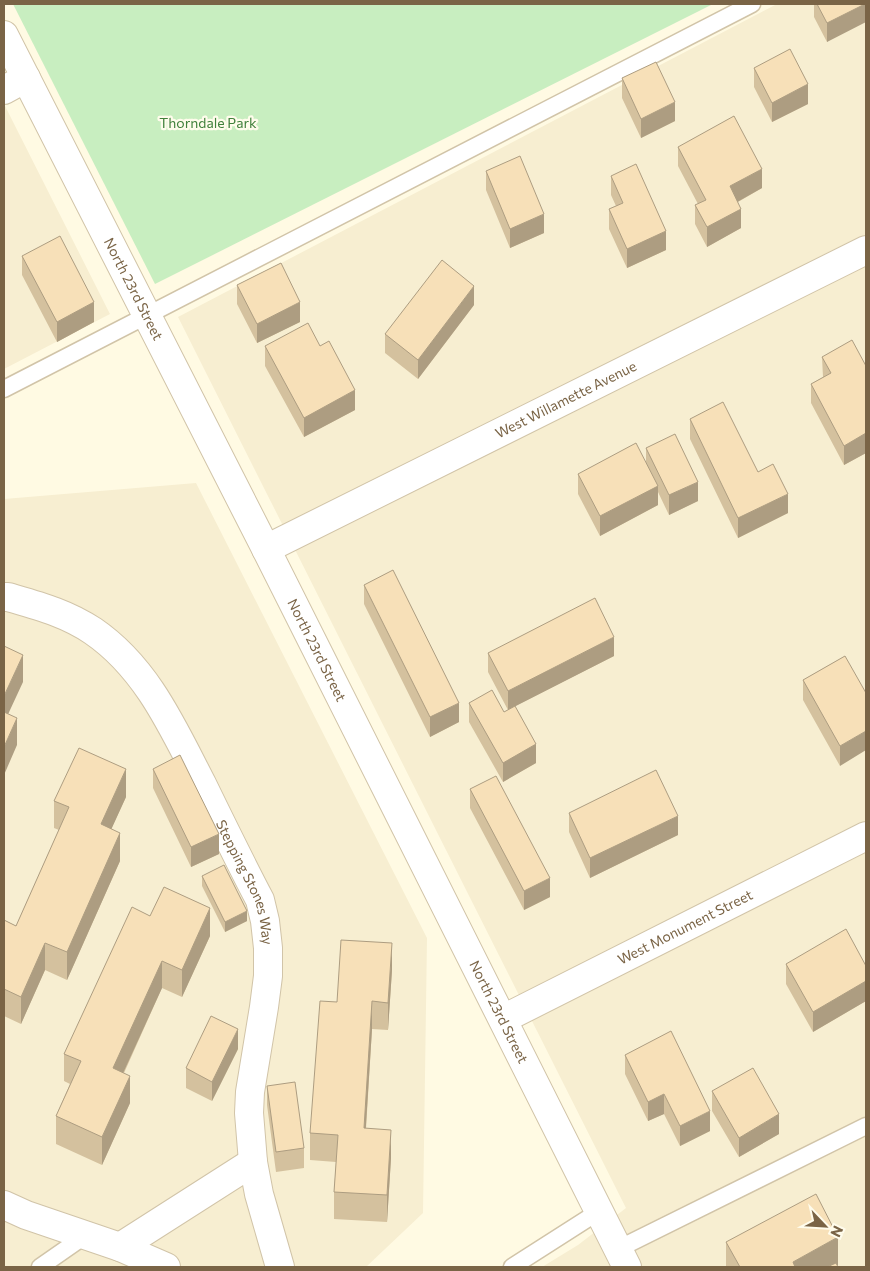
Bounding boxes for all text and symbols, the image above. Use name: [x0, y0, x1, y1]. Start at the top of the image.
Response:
park label: Thorndale Park: [159, 114, 257, 131]
street label: North 23rd Street: [101, 235, 167, 343]
street label: West Willamette Avenue: [492, 357, 639, 441]
street label: North 23rd Street: [284, 596, 350, 704]
street label: Stepping Stones Way: [213, 817, 277, 946]
street label: West Monument Street: [615, 886, 755, 968]
street label: North 23rd Street: [466, 958, 532, 1066]
north arrow: [800, 1201, 850, 1251]
text: N: [827, 1223, 847, 1240]

